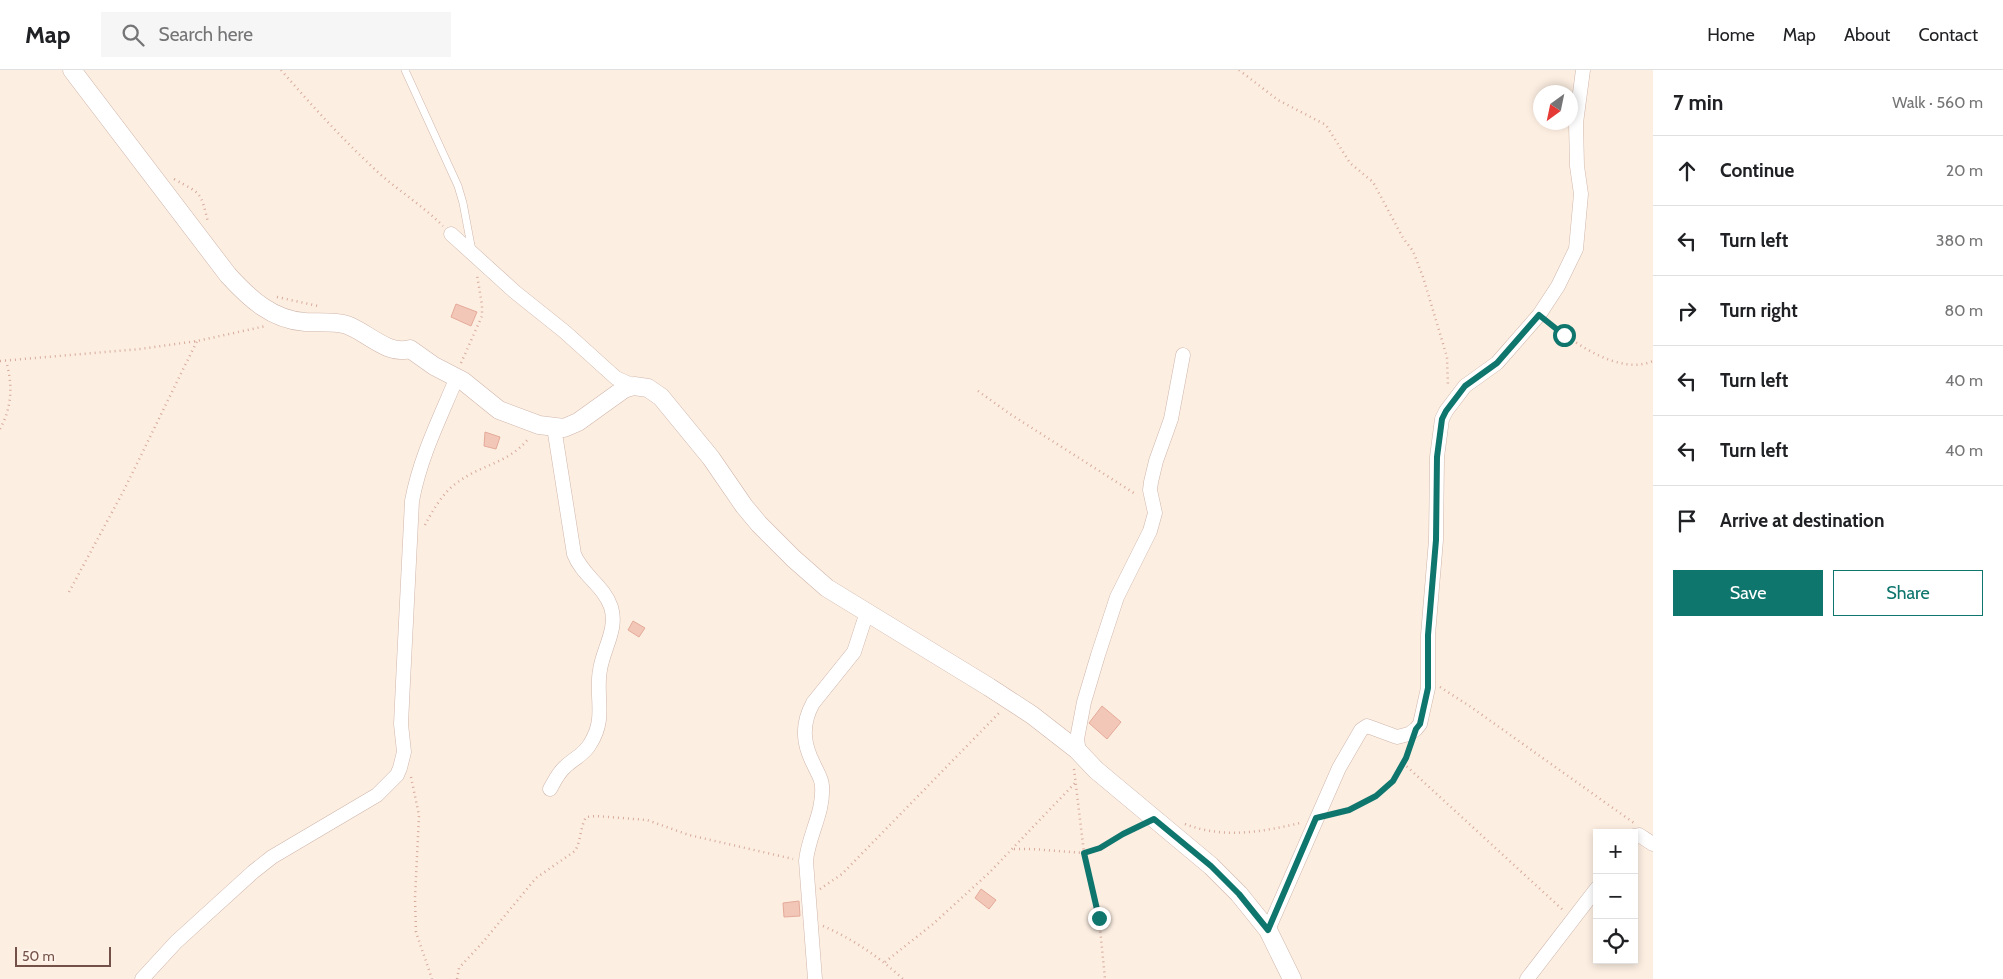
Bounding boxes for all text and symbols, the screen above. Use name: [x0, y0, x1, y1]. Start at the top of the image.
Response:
search box: [101, 12, 451, 57]
text: Map: [25, 20, 71, 49]
icon: search: [119, 21, 147, 49]
text: Search here: [159, 23, 253, 46]
text: Home: [1707, 24, 1755, 46]
text: Map: [1783, 24, 1816, 46]
text: About: [1844, 24, 1890, 46]
text: Contact: [1918, 24, 1978, 46]
north arrow: [1533, 85, 1578, 130]
text: 7 min: [1673, 90, 1723, 115]
text: Walk · 560 m: [1892, 93, 1983, 112]
icon: ahead: [1673, 157, 1701, 185]
text: Continue: [1720, 159, 1794, 182]
text: 20 m: [1946, 161, 1983, 180]
icon: left: [1673, 227, 1701, 255]
text: Turn left: [1720, 229, 1788, 252]
text: 380 m: [1936, 231, 1983, 250]
icon: right: [1673, 297, 1701, 325]
text: Turn right: [1720, 299, 1798, 322]
text: 80 m: [1945, 301, 1983, 320]
route start: [1553, 324, 1576, 347]
icon: left: [1673, 367, 1701, 395]
text: Turn left: [1720, 369, 1788, 392]
text: 40 m: [1945, 371, 1983, 390]
icon: left: [1673, 437, 1701, 465]
text: Turn left: [1720, 439, 1788, 462]
text: 40 m: [1945, 441, 1983, 460]
icon: arrive: [1673, 507, 1701, 535]
text: Arrive at destination: [1720, 509, 1884, 532]
button: Save: [1673, 570, 1823, 616]
button: Share: [1833, 570, 1983, 616]
map controls: [1593, 829, 1638, 964]
button: +: [1593, 829, 1638, 874]
button: −: [1593, 874, 1638, 919]
route end: [1088, 907, 1111, 930]
button: locate: [1593, 919, 1638, 964]
scale bar: [15, 944, 111, 967]
text: 50 m: [22, 947, 55, 965]

